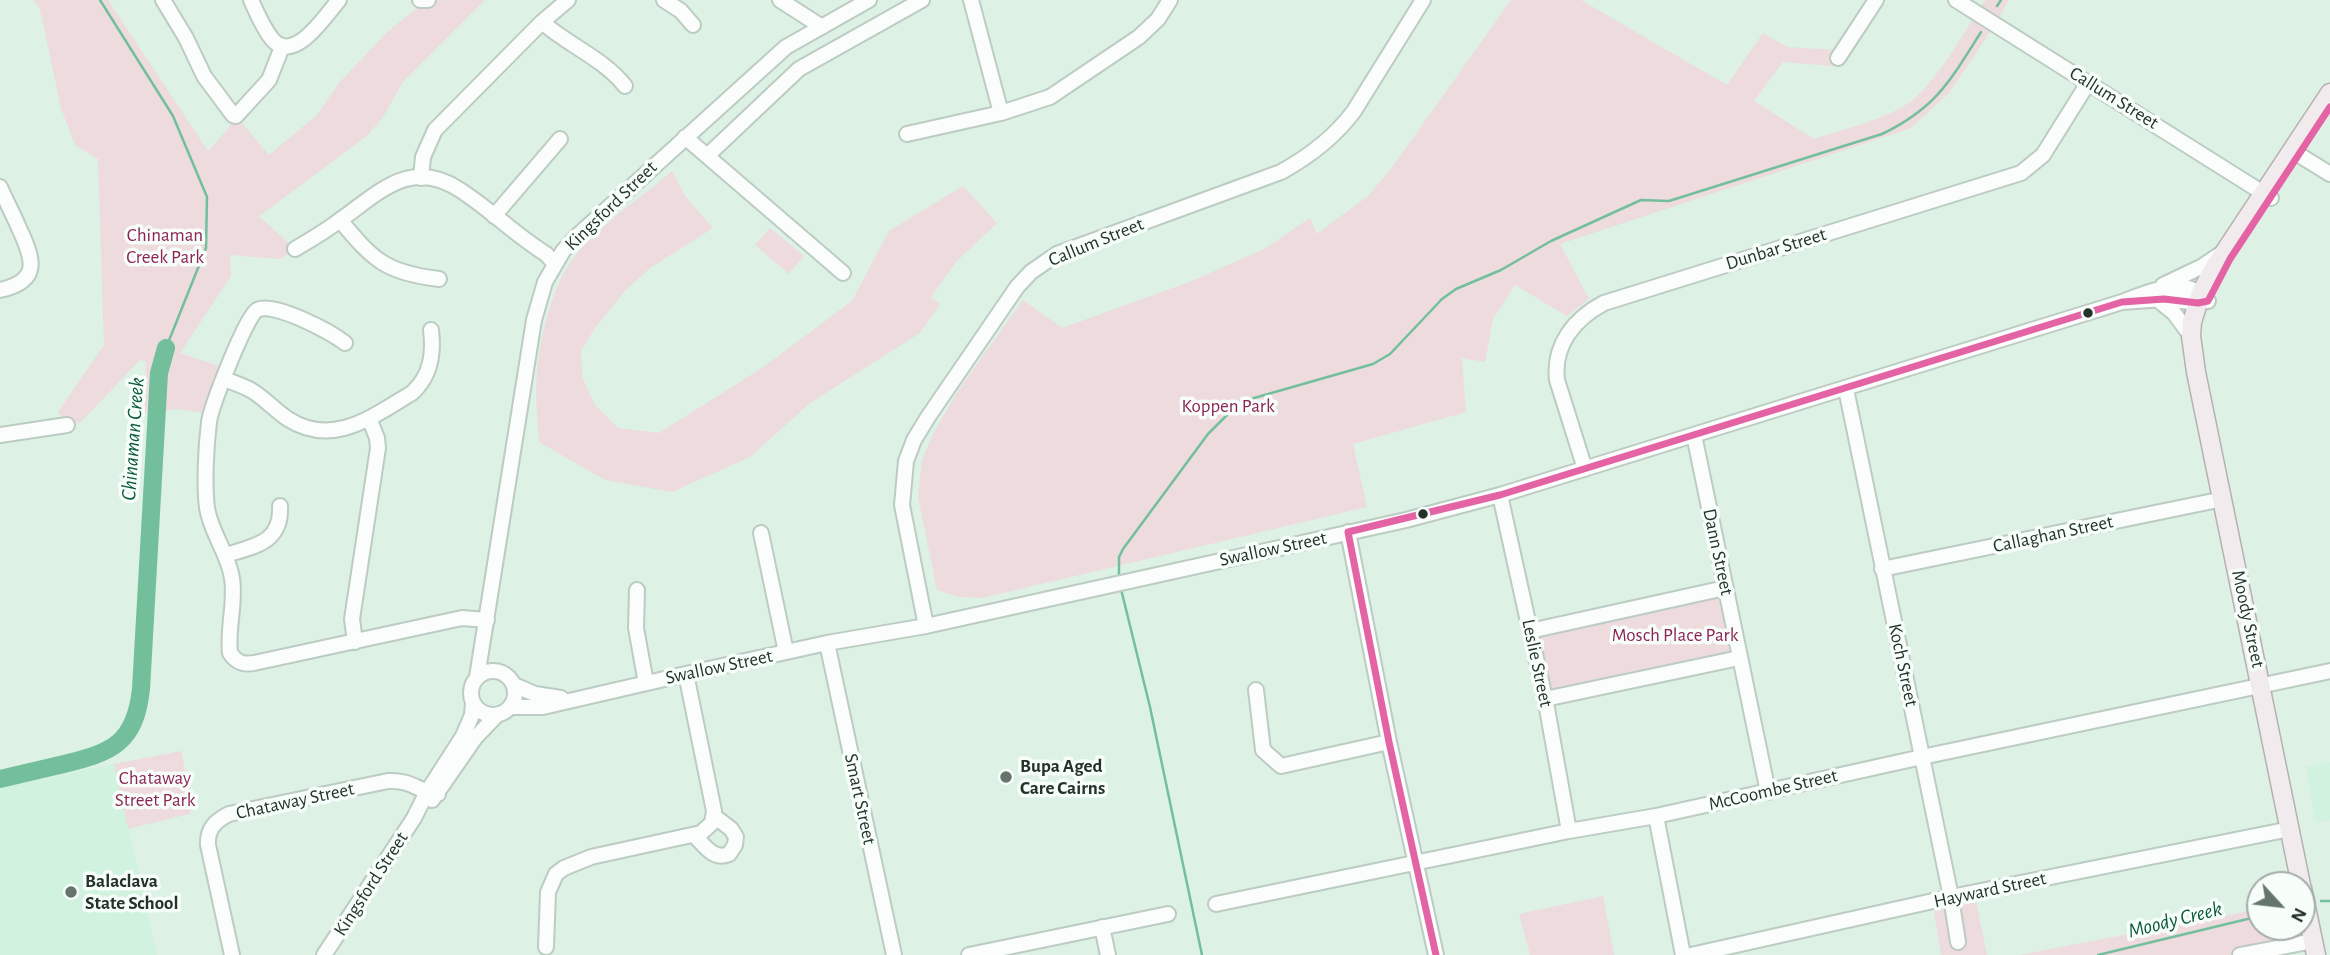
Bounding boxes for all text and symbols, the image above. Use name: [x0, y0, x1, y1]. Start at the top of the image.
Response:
street label: Callum Street: [2065, 62, 2163, 134]
street label: Kingsford Street: [560, 156, 662, 256]
street label: Callum Street: [1045, 213, 1147, 271]
street label: Dunbar Street: [1723, 223, 1829, 275]
park label: Chinaman Creek Park: [126, 224, 204, 268]
unlabelled marker: [2081, 306, 2095, 320]
water label: Chinaman Creek: [116, 376, 150, 502]
park label: Koppen Park: [1181, 395, 1275, 417]
unlabelled marker: [1416, 507, 1430, 521]
street label: Dann Street: [1698, 507, 1738, 597]
street label: Callaghan Street: [1991, 510, 2115, 558]
street label: Swallow Street: [1217, 527, 1329, 571]
street label: Moody Street: [2227, 568, 2269, 670]
street label: Leslie Street: [1517, 617, 1557, 709]
street label: Koch Street: [1883, 621, 1923, 709]
park label: Mosch Place Park: [1612, 624, 1738, 646]
street label: Swallow Street: [663, 645, 775, 689]
street label: Smart Street: [839, 751, 881, 847]
place label: Bupa Aged Care Cairns: [1020, 755, 1105, 799]
street label: McCoombe Street: [1706, 764, 1840, 816]
park label: Chataway Street Park: [115, 767, 195, 811]
marker: Bupa Aged Care Cairns: [998, 769, 1014, 785]
street label: Chataway Street: [234, 777, 356, 825]
street label: Kingsford Street: [329, 828, 413, 940]
street label: Hayward Street: [1932, 867, 2048, 913]
place label: Balaclava State School: [85, 870, 178, 914]
north arrow: [2246, 871, 2316, 941]
marker: Balaclava State School: [63, 884, 79, 900]
water label: Moody Creek: [2125, 896, 2225, 944]
text: N: [2287, 905, 2310, 925]

